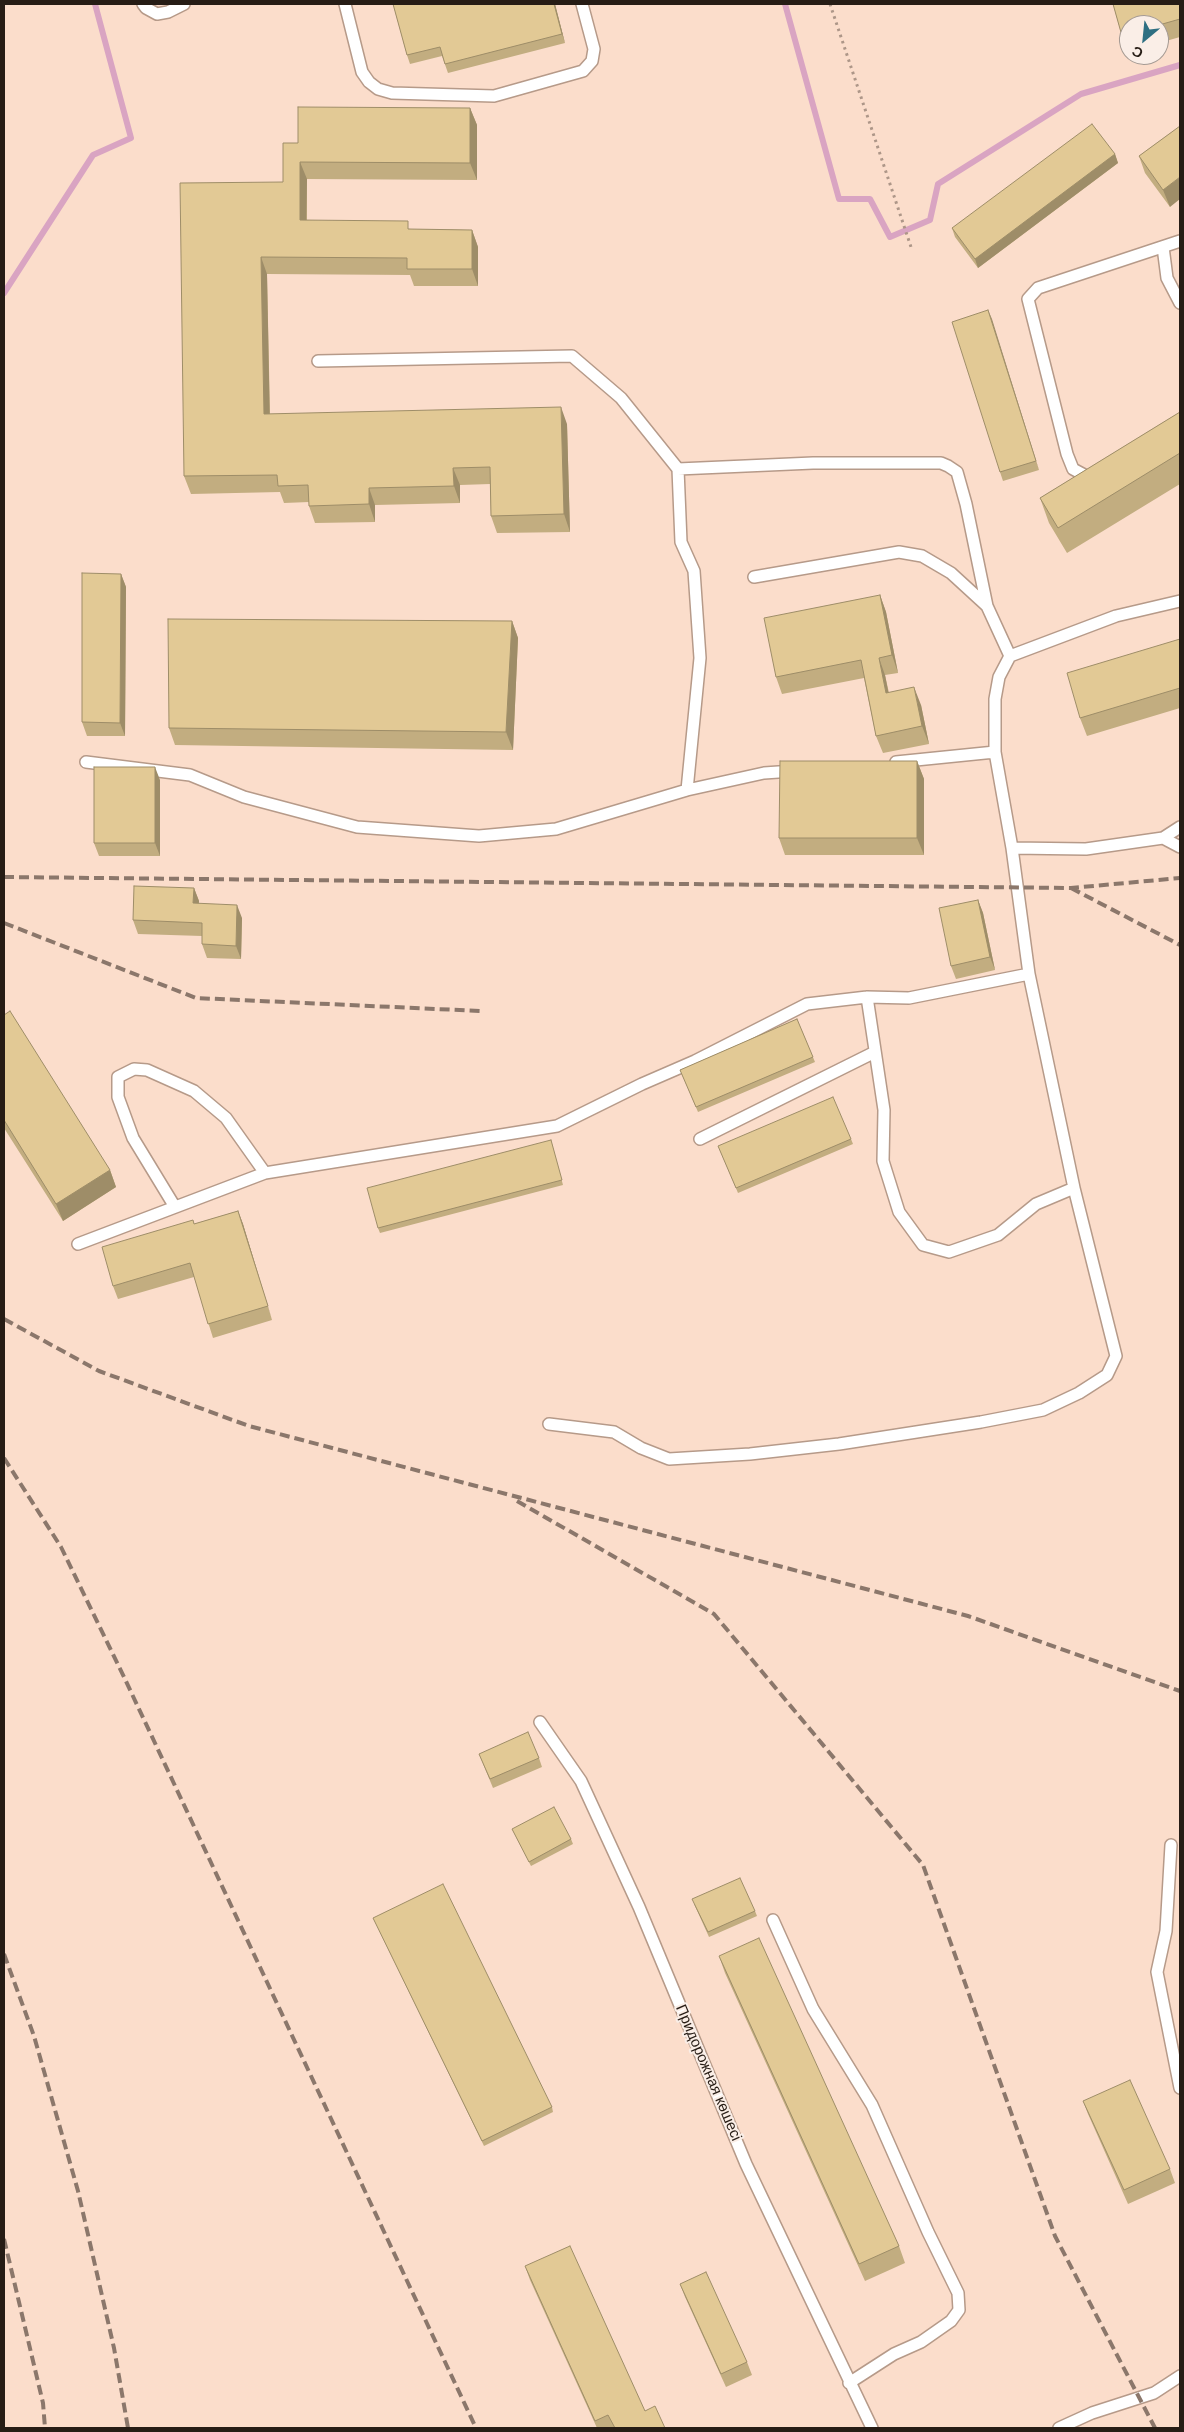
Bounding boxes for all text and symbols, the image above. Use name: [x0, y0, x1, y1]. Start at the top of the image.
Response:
north arrow: [1119, 15, 1169, 65]
text: С: [1129, 42, 1146, 63]
street label: Придорожная көшесі: [671, 2002, 745, 2144]

